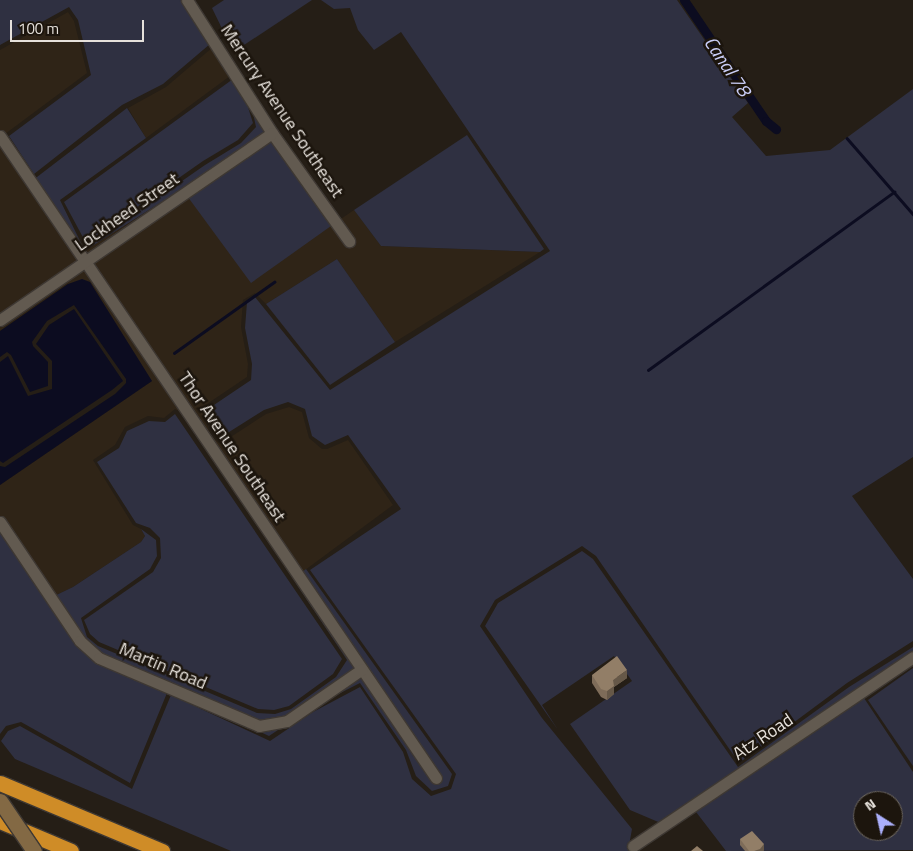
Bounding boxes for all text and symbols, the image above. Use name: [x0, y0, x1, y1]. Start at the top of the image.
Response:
scale bar: [12, 10, 146, 42]
text: 100 m: [18, 17, 59, 40]
street label: Mercury Avenue Southeast: [216, 20, 348, 202]
water label: Canal 78: [700, 32, 756, 100]
street label: Lockheed Street: [71, 168, 183, 256]
street label: Thor Avenue Southeast: [174, 368, 290, 526]
street label: Martin Road: [116, 638, 210, 694]
street label: Atz Road: [729, 709, 797, 765]
north arrow: [853, 791, 903, 841]
text: N: [860, 793, 880, 816]

